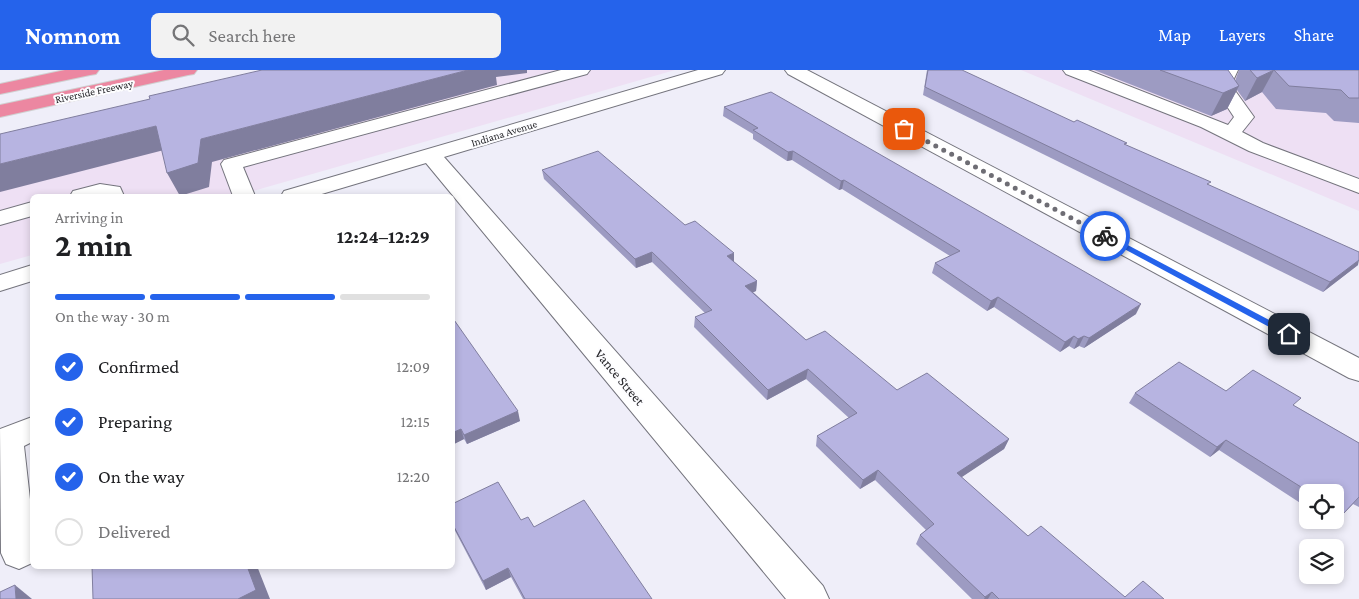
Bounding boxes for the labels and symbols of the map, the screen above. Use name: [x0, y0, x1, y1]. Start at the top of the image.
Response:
street label: Riverside Freeway: [54, 77, 135, 106]
pin: [883, 108, 925, 150]
street label: Indiana Avenue: [470, 117, 539, 149]
courier: [1080, 211, 1130, 261]
pin: [1268, 313, 1310, 355]
street label: Vance Street: [592, 346, 648, 409]

